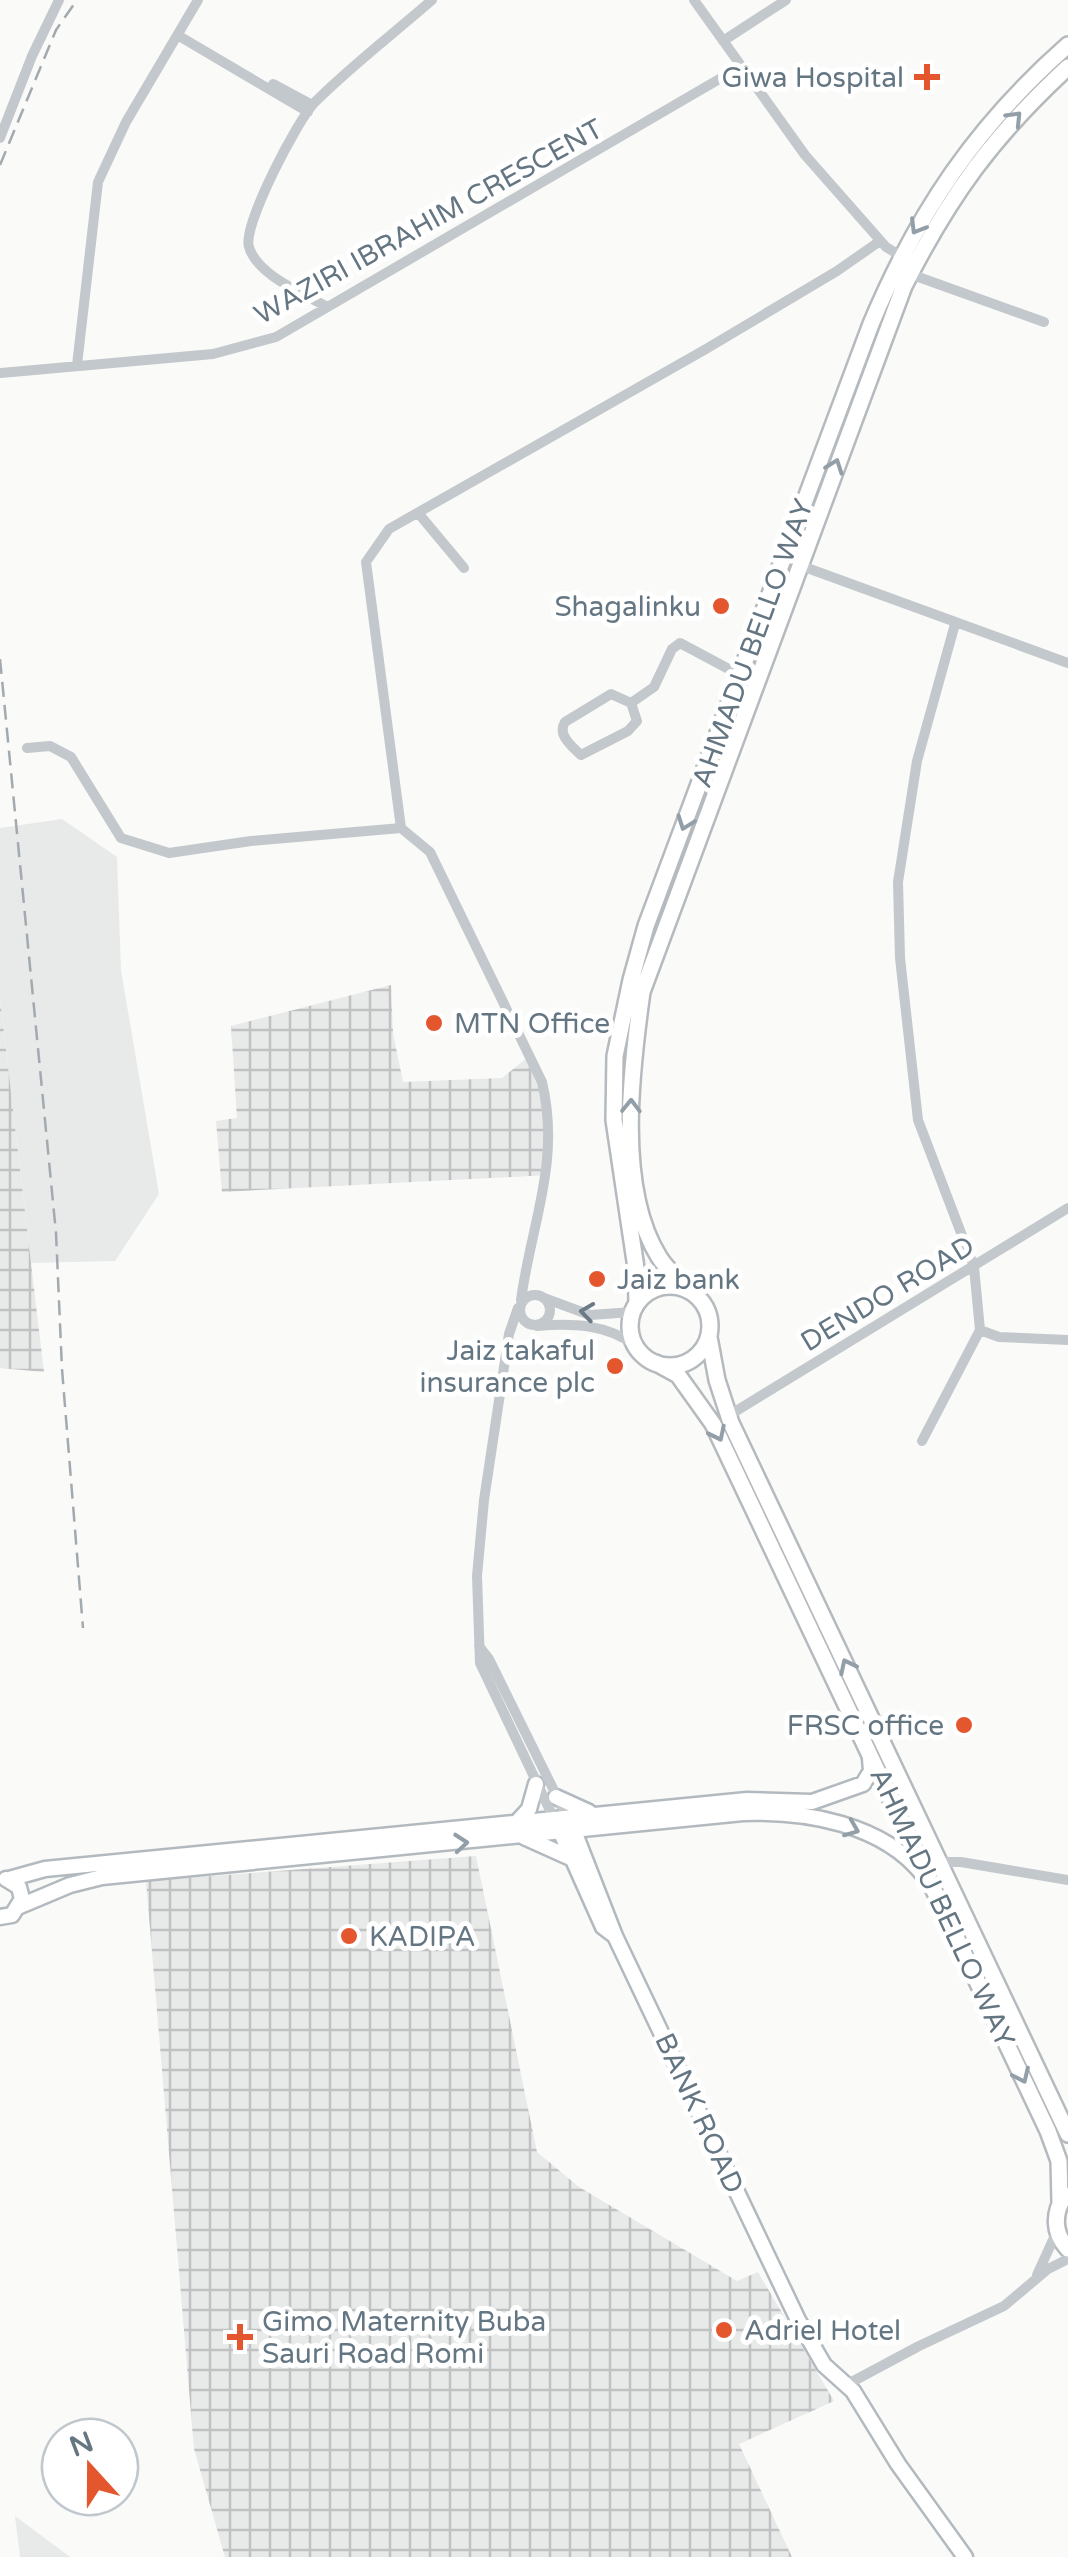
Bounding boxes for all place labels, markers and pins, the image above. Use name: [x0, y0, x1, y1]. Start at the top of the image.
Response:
place label: Giwa Hospital: [722, 61, 904, 95]
marker: Giwa Hospital: [914, 64, 940, 90]
place label: Shagalinku: [554, 590, 701, 624]
marker: Shagalinku: [710, 595, 732, 617]
place label: MTN Office: [454, 1007, 610, 1041]
marker: MTN Office: [423, 1012, 445, 1034]
place label: Jaiz bank: [617, 1263, 740, 1297]
marker: Jaiz bank: [586, 1268, 608, 1290]
place label: Jaiz takaful insurance plc: [419, 1334, 595, 1400]
marker: Jaiz takaful insurance plc: [604, 1355, 626, 1377]
place label: FRSC office: [787, 1709, 944, 1743]
marker: FRSC office: [953, 1714, 975, 1736]
place label: KADIPA: [369, 1920, 476, 1954]
marker: KADIPA: [338, 1925, 360, 1947]
place label: Gimo Maternity Buba Sauri Road Romi: [262, 2305, 546, 2371]
place label: Adriel Hotel: [744, 2314, 901, 2348]
marker: Adriel Hotel: [713, 2319, 735, 2341]
marker: Gimo Maternity Buba Sauri Road Romi: [227, 2324, 253, 2350]

